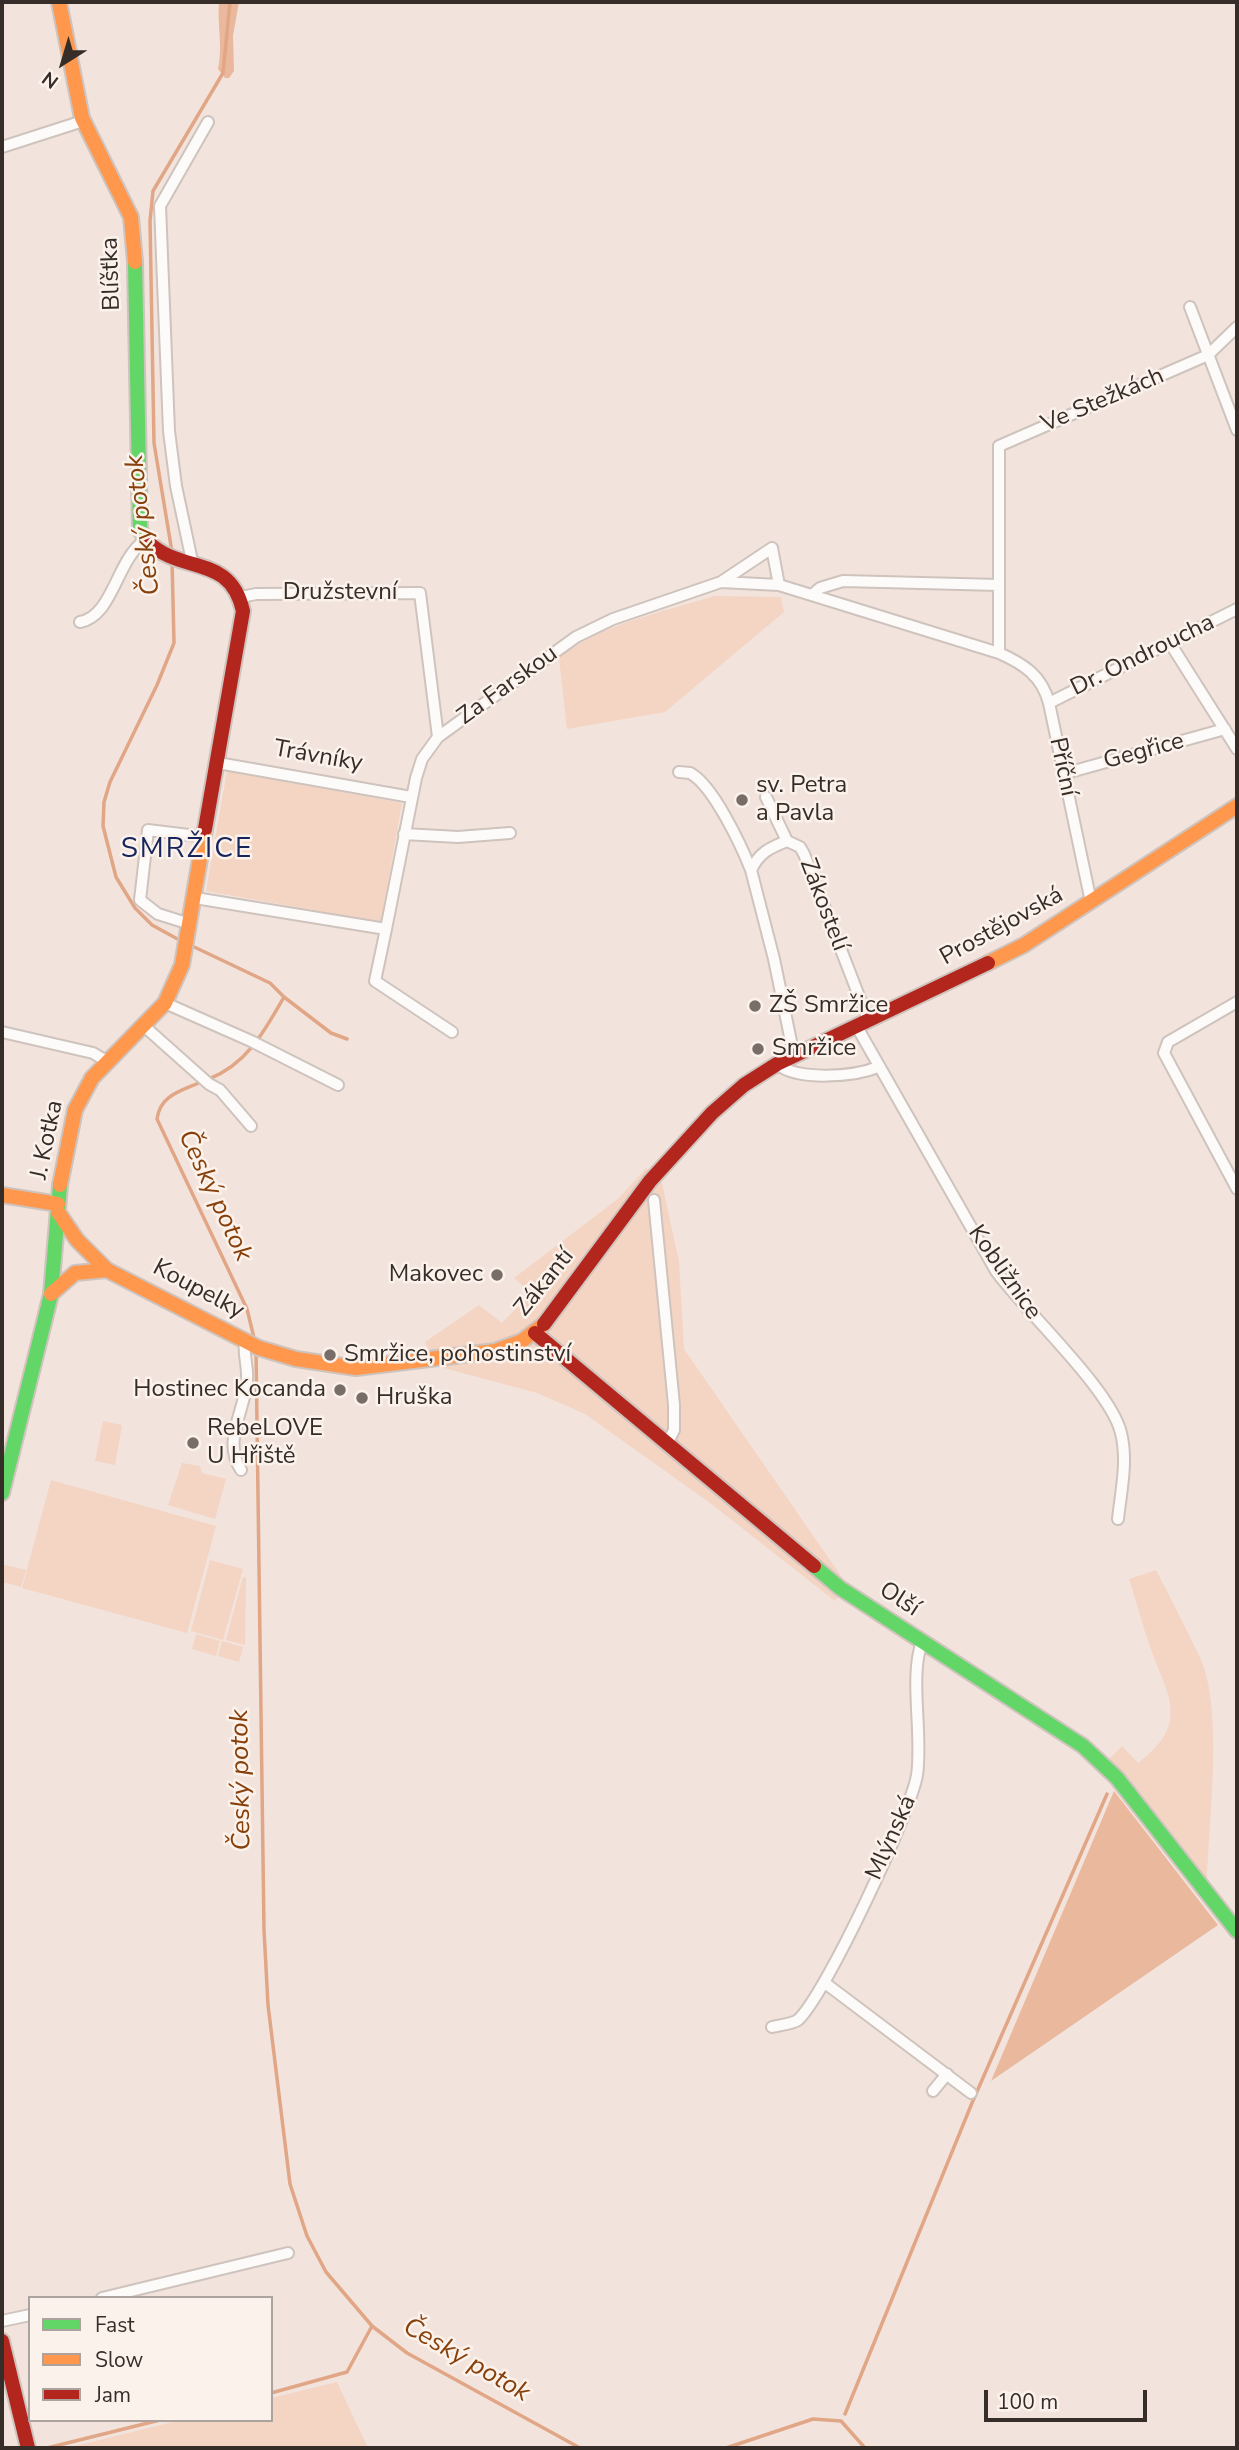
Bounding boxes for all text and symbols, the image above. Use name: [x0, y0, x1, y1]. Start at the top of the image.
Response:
north arrow: [28, 28, 98, 98]
text: N: [37, 65, 64, 94]
street label: Blíšťka: [96, 237, 128, 311]
street label: Ve Stežkách: [1037, 362, 1169, 440]
water label: Český potok: [120, 453, 168, 597]
street label: Družstevní: [283, 579, 397, 607]
street label: Dr. Ondroucha: [1066, 609, 1220, 703]
street label: Za Farskou: [452, 640, 564, 732]
street label: Gegřice: [1101, 727, 1187, 777]
street label: Trávníky: [271, 735, 365, 779]
street label: Příční: [1042, 735, 1082, 799]
place label: sv. Petra a Pavla: [756, 772, 847, 828]
marker: sv. Petra a Pavla: [734, 792, 750, 808]
district label: SMRŽICE: [122, 833, 252, 867]
street label: Zákostelí: [792, 855, 854, 955]
street label: Prostějovská: [935, 881, 1069, 973]
place label: ZŠ Smržice: [769, 992, 888, 1020]
marker: ZŠ Smržice: [747, 998, 763, 1014]
place label: Smržice: [772, 1035, 856, 1063]
marker: Smržice: [750, 1041, 766, 1057]
street label: J. Kotka: [26, 1098, 70, 1182]
water label: Český potok: [170, 1125, 258, 1267]
street label: Kobližnice: [961, 1220, 1047, 1326]
street label: Zákantí: [509, 1243, 581, 1323]
street label: Koupelky: [147, 1254, 249, 1326]
place label: Makovec: [389, 1261, 483, 1289]
marker: Makovec: [489, 1267, 505, 1283]
place label: Smržice, pohostinství: [344, 1341, 571, 1369]
marker: Smržice, pohostinství: [322, 1347, 338, 1363]
place label: Hostinec Kocanda: [133, 1376, 326, 1404]
marker: Hostinec Kocanda: [332, 1382, 348, 1398]
place label: Hruška: [376, 1384, 452, 1412]
marker: Hruška: [354, 1390, 370, 1406]
place label: RebeLOVE U Hřiště: [207, 1415, 323, 1471]
marker: RebeLOVE U Hřiště: [185, 1435, 201, 1451]
street label: Olší: [873, 1576, 925, 1624]
water label: Český potok: [225, 1709, 259, 1851]
street label: Mlýnská: [861, 1791, 923, 1885]
legend: [28, 2296, 273, 2422]
text: Fast: [95, 2311, 135, 2339]
water label: Český potok: [397, 2312, 535, 2410]
text: Slow: [95, 2346, 143, 2374]
scale bar: [987, 2376, 1150, 2420]
text: Jam: [95, 2381, 131, 2409]
text: 100 m: [997, 2388, 1058, 2416]

